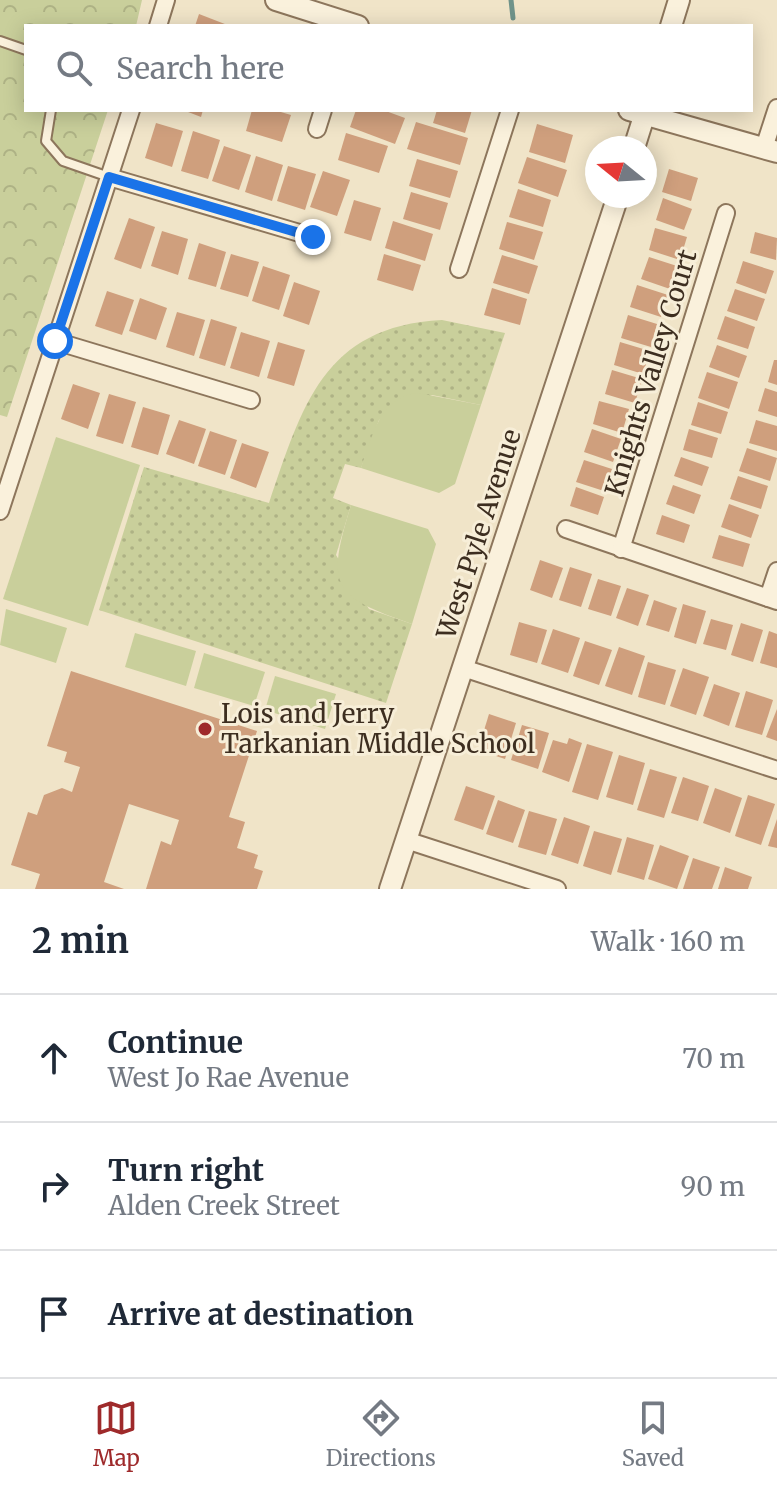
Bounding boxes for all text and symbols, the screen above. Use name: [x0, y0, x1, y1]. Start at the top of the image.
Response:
search box: [24, 24, 753, 112]
icon: search: [52, 46, 96, 90]
text: Search here: [116, 49, 284, 87]
north arrow: [585, 136, 657, 208]
route end: [295, 219, 331, 255]
street label: Knights Valley Court: [597, 246, 704, 500]
route start: [37, 323, 73, 359]
street label: West Pyle Avenue: [429, 425, 528, 644]
place label: Lois and Jerry Tarkanian Middle School: [221, 697, 535, 760]
marker: Lois and Jerry Tarkanian Middle School: [196, 720, 214, 738]
text: 2 min: [32, 920, 129, 962]
text: Walk · 160 m: [591, 925, 745, 958]
text: Continue: [108, 1023, 243, 1061]
icon: ahead: [32, 1036, 76, 1080]
text: 70 m: [682, 1042, 745, 1075]
text: West Jo Rae Avenue: [108, 1061, 349, 1094]
text: Turn right: [108, 1151, 264, 1189]
icon: right: [32, 1164, 76, 1208]
text: 90 m: [681, 1170, 745, 1203]
text: Alden Creek Street: [108, 1189, 340, 1222]
icon: arrive: [32, 1292, 76, 1336]
text: Arrive at destination: [108, 1295, 414, 1333]
tab: Map: [93, 1396, 140, 1472]
tab: Directions: [326, 1396, 436, 1472]
tab: Saved: [622, 1396, 684, 1472]

